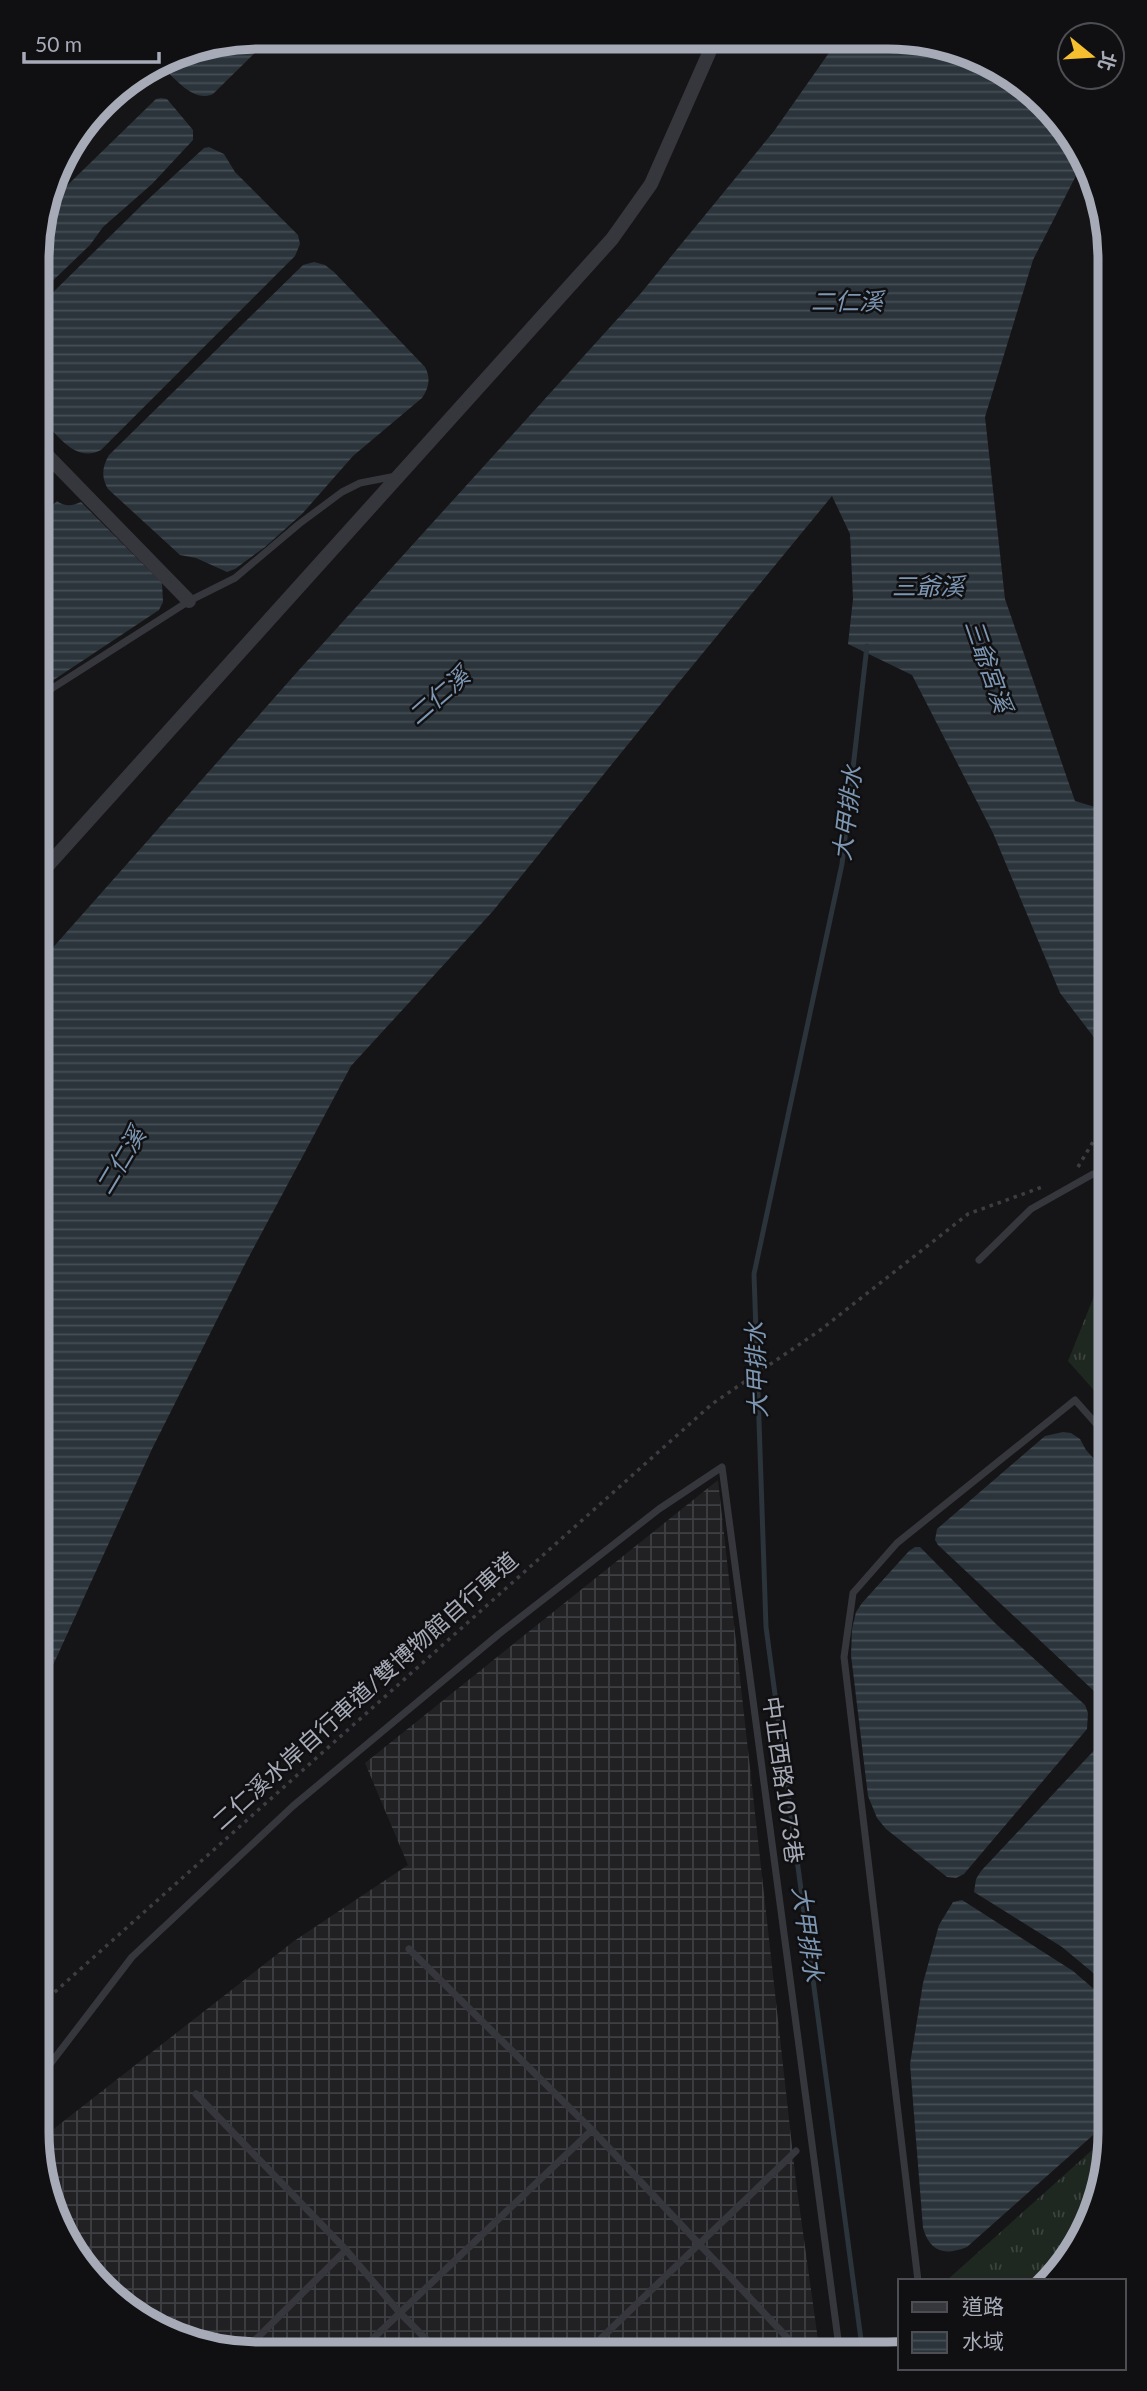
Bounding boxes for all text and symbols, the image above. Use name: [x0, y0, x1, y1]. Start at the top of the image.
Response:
scale bar: [24, 21, 159, 65]
north arrow: [1056, 21, 1126, 91]
text: 50 m: [35, 31, 82, 56]
text: 北: [1094, 49, 1122, 74]
water label: 二仁溪: [811, 286, 886, 315]
water label: 三爺溪: [892, 571, 967, 600]
water label: 三爺宮溪: [960, 615, 1020, 718]
water label: 二仁溪: [401, 658, 477, 729]
water label: 大甲排水: [826, 762, 867, 862]
water label: 二仁溪: [89, 1119, 152, 1199]
water label: 大甲排水: [739, 1321, 772, 1419]
street label: 二仁溪水岸自行車道/雙博物館自行車道: [206, 1546, 523, 1835]
street label: 中正西路1073巷: [758, 1695, 810, 1865]
water label: 大甲排水: [787, 1884, 830, 1984]
legend: [898, 2279, 1126, 2370]
text: 道路: [962, 2293, 1004, 2318]
text: 水域: [962, 2328, 1004, 2353]

